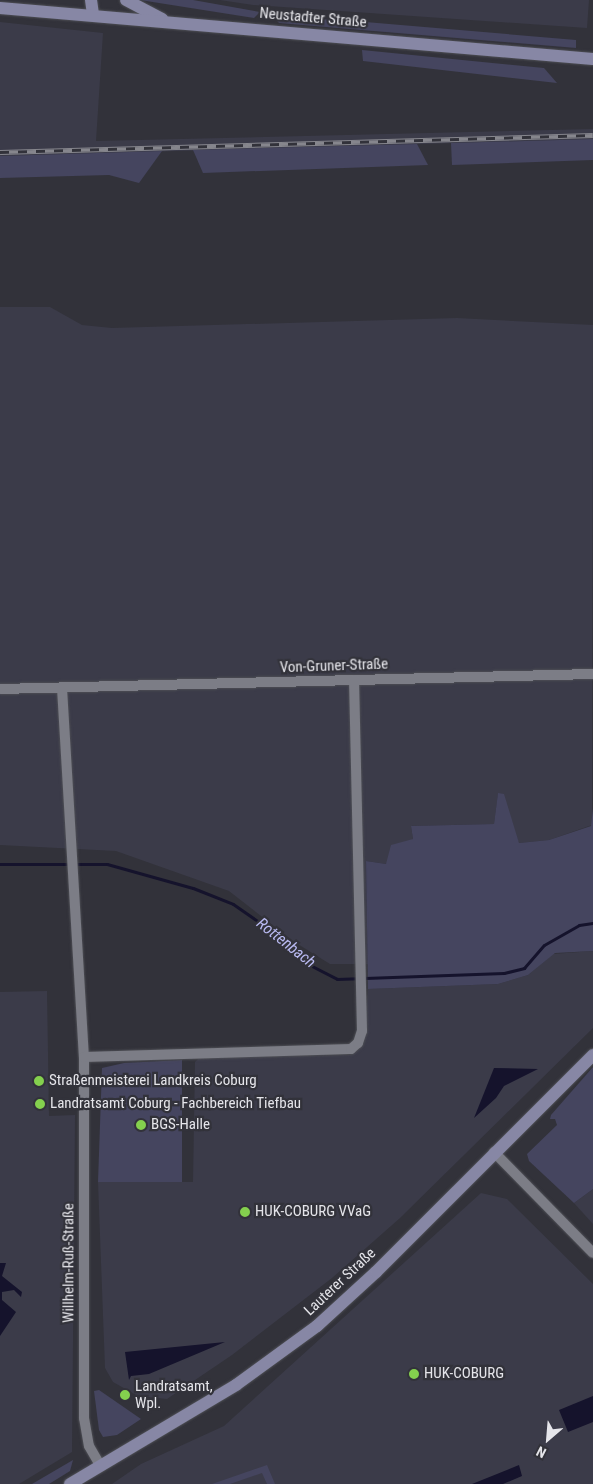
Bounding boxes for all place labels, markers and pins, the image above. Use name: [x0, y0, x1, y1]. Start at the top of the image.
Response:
place label: Straßenmeisterei Landkreis Coburg: [49, 1072, 257, 1090]
marker: Straßenmeisterei Landkreis Coburg: [33, 1075, 45, 1087]
place label: Landratsamt Coburg - Fachbereich Tiefbau: [50, 1095, 301, 1113]
marker: Landratsamt Coburg - Fachbereich Tiefbau: [34, 1098, 46, 1110]
place label: BGS-Halle: [151, 1116, 210, 1134]
marker: BGS-Halle: [135, 1119, 147, 1131]
place label: HUK-COBURG VVaG: [255, 1203, 371, 1221]
marker: HUK-COBURG VVaG: [239, 1206, 251, 1218]
place label: HUK-COBURG: [424, 1365, 504, 1383]
marker: HUK-COBURG: [408, 1368, 420, 1380]
place label: Landratsamt, Wpl.: [135, 1377, 213, 1412]
marker: Landratsamt, Wpl.: [119, 1389, 131, 1401]

